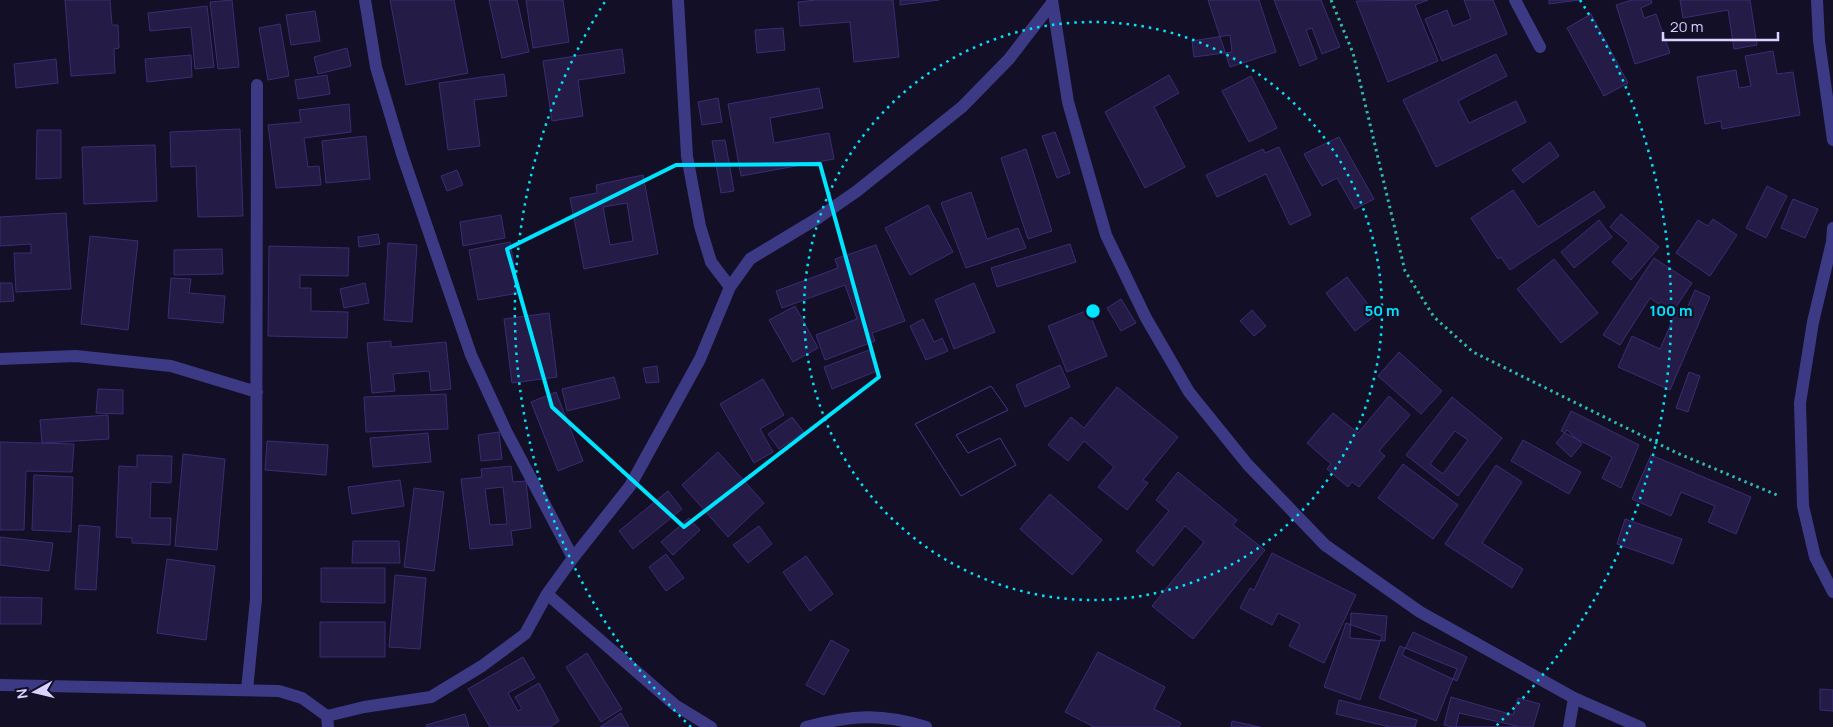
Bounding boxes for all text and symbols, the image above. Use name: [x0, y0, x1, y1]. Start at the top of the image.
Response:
scale bar: [1663, 10, 1778, 42]
text: 20 m: [1670, 16, 1703, 37]
text: 50 m: [1364, 300, 1400, 321]
text: 100 m: [1650, 300, 1692, 321]
centre of rings: [1084, 302, 1102, 320]
north arrow: [10, 667, 60, 717]
text: N: [12, 688, 32, 700]

